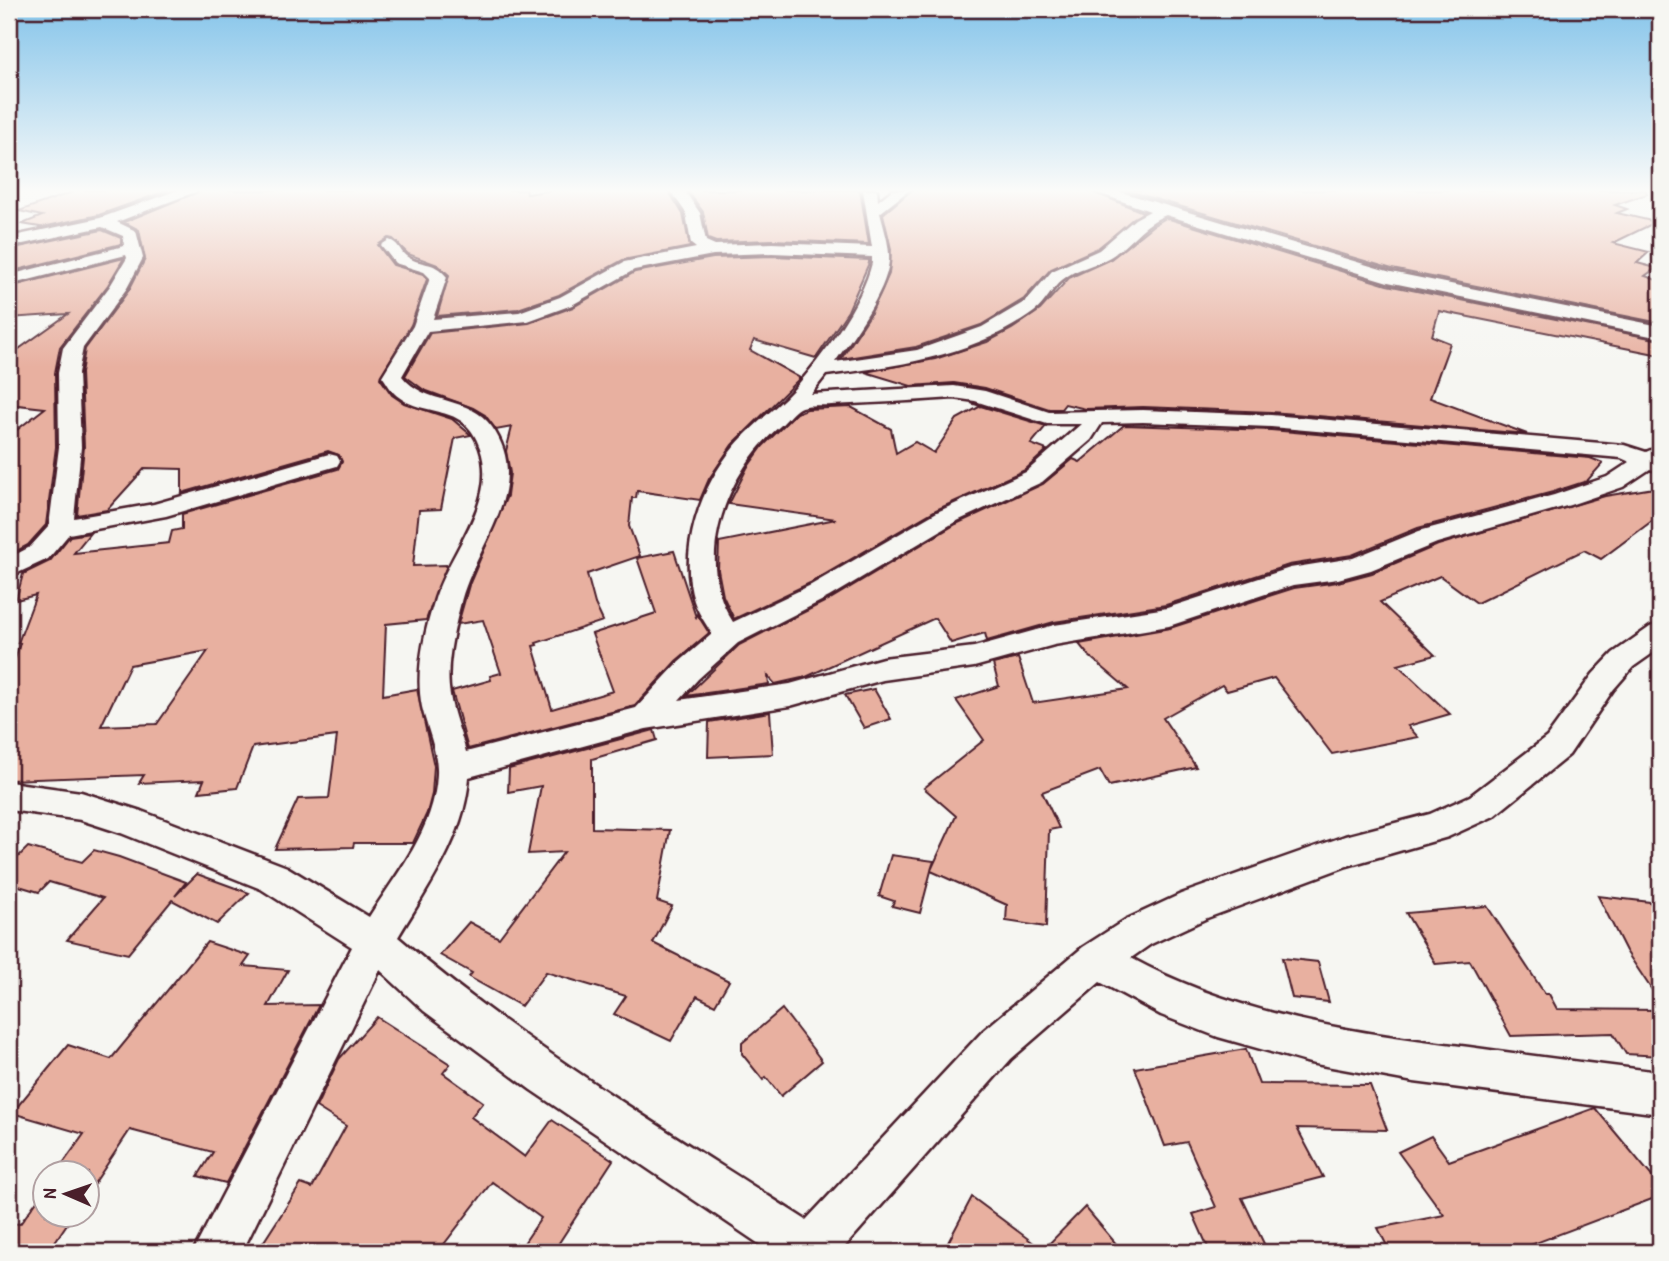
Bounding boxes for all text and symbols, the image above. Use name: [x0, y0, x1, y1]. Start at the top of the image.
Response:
north arrow: [32, 1160, 102, 1230]
text: N: [36, 1188, 62, 1199]

